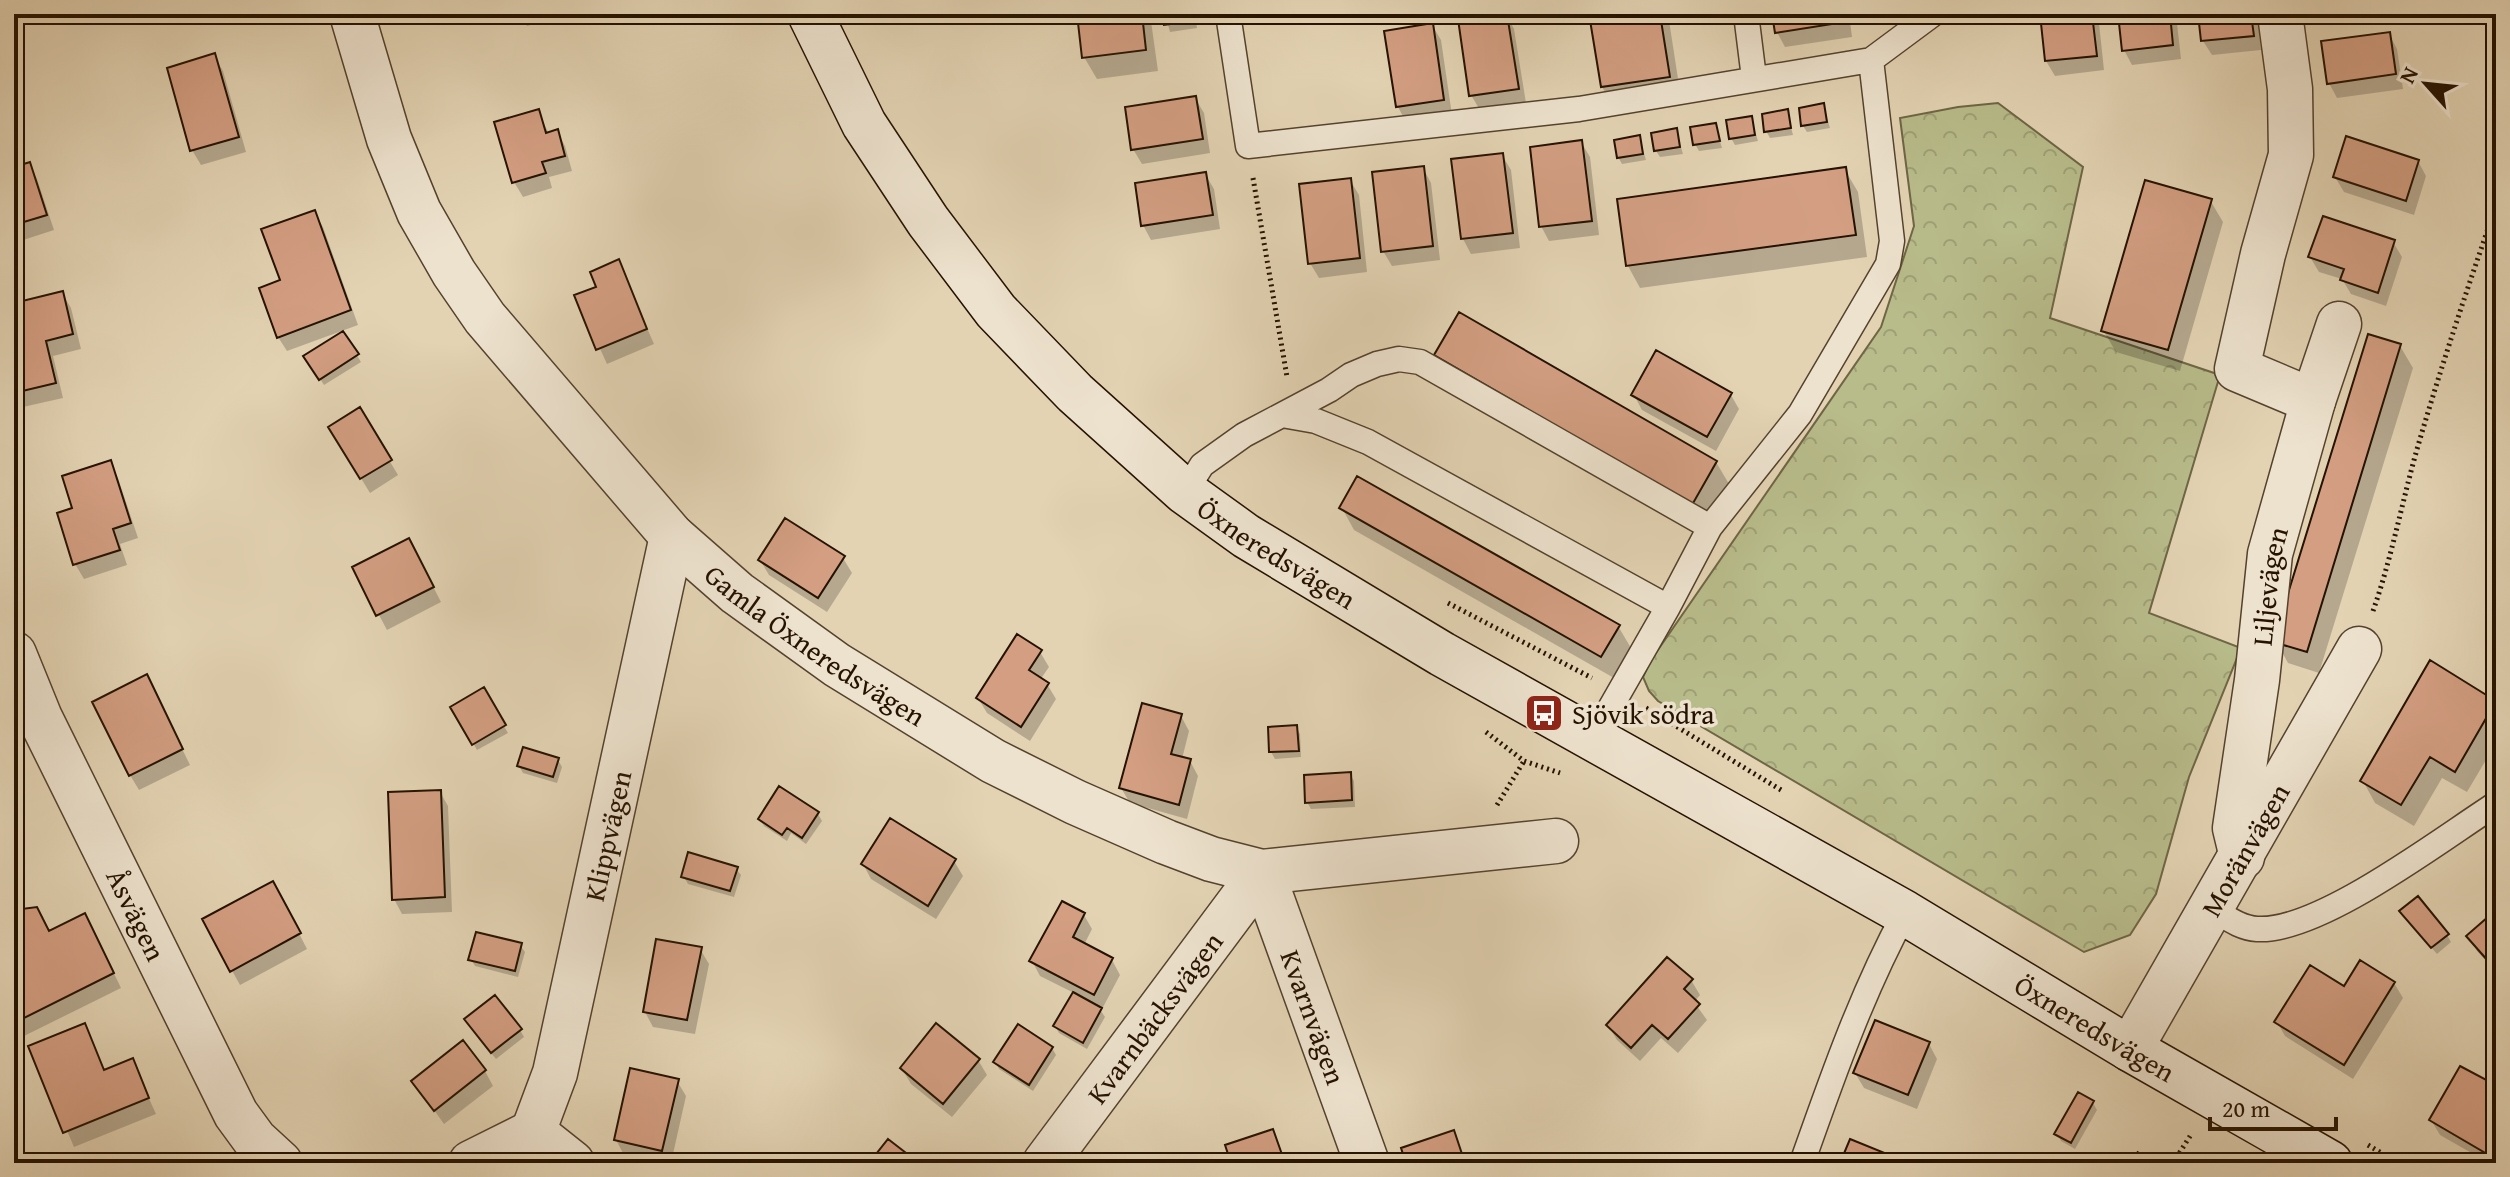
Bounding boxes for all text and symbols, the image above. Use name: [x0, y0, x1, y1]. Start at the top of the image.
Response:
north arrow: [2386, 44, 2466, 124]
text: N: [2391, 61, 2426, 89]
street label: Öxneredsvägen: [1190, 487, 1364, 618]
street label: Liljevägen: [2240, 521, 2297, 648]
street label: Gamla Öxneredsvägen: [696, 554, 934, 736]
bus stop icon: Sjövik södra: [1523, 692, 1565, 734]
place label: Sjövik södra: [1572, 693, 1715, 734]
street label: Klippvägen: [573, 766, 641, 905]
street label: Moränvägen: [2190, 775, 2299, 924]
street label: Åsvägen: [97, 861, 177, 967]
street label: Kvarnbäcksvägen: [1076, 922, 1232, 1112]
street label: Kvarnvägen: [1271, 944, 1357, 1090]
street label: Öxneredsvägen: [2007, 964, 2183, 1091]
scale bar: [2210, 1081, 2336, 1131]
text: 20 m: [2222, 1091, 2270, 1126]

